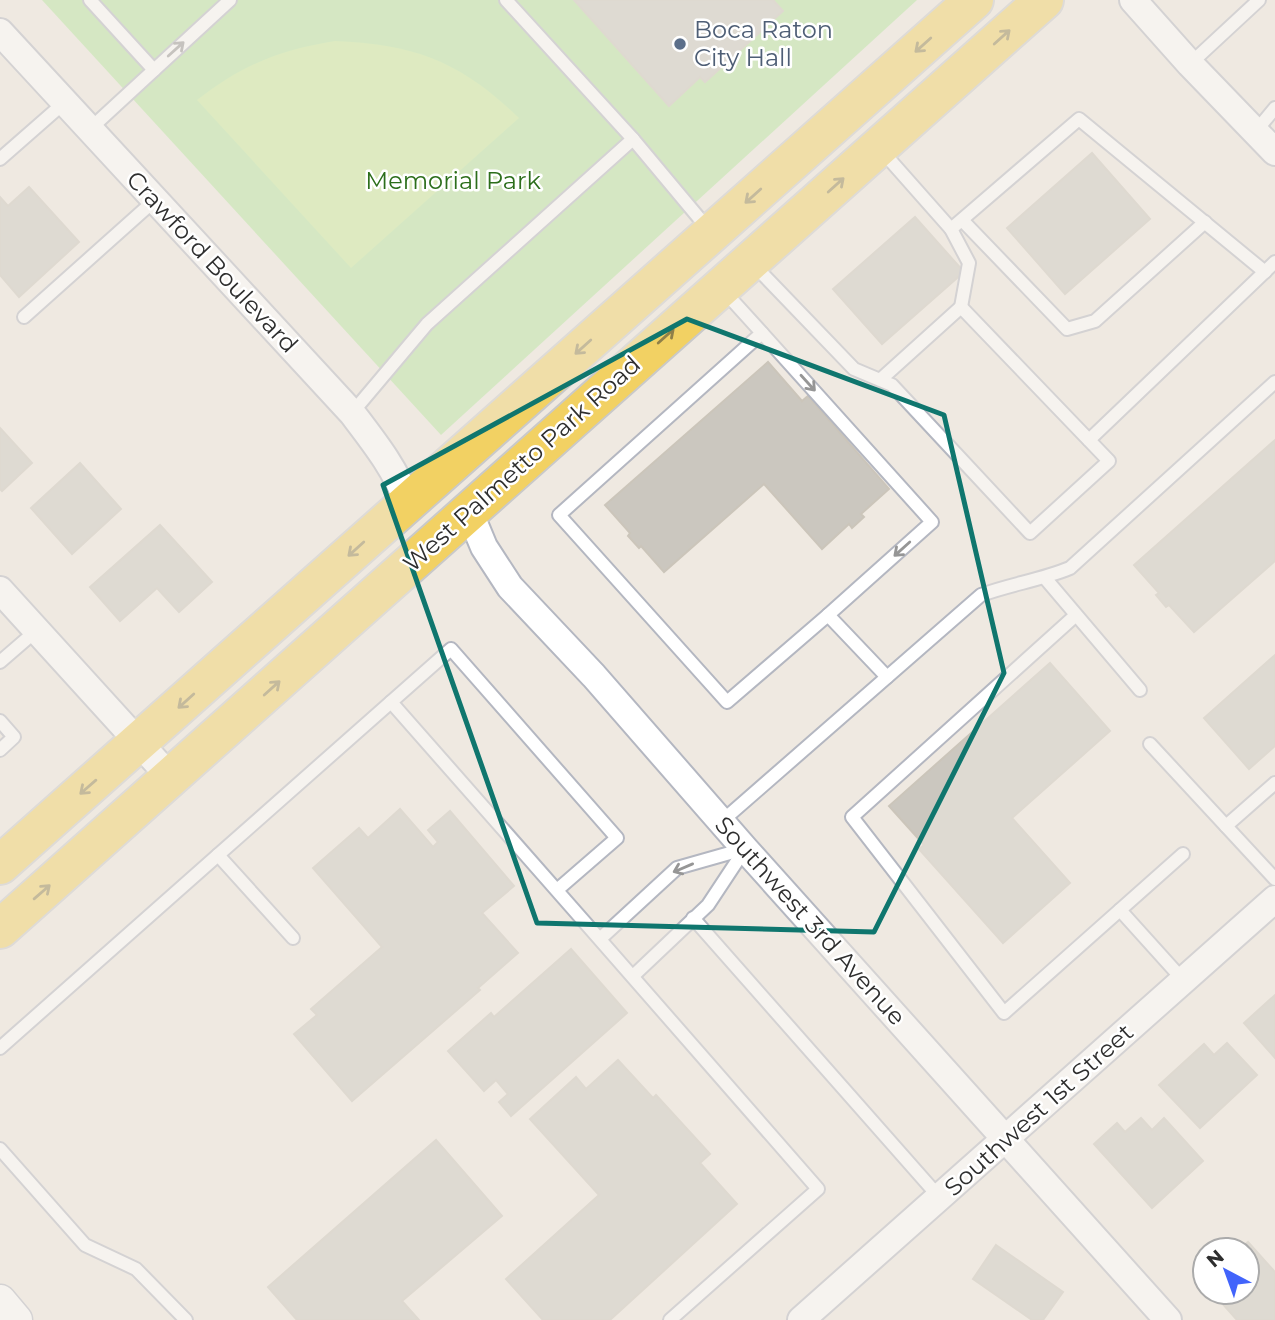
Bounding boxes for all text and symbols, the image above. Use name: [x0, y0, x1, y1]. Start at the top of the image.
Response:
place label: Boca Raton City Hall: [694, 15, 833, 72]
one-way arrow: [993, 29, 1011, 45]
marker: Boca Raton City Hall: [672, 36, 688, 52]
one-way arrow: [914, 37, 932, 53]
one-way arrow: [167, 41, 184, 58]
street label: Crawford Boulevard: [121, 165, 304, 359]
park label: Memorial Park: [365, 166, 541, 195]
one-way arrow: [827, 177, 845, 193]
one-way arrow: [744, 188, 762, 204]
one-way arrow: [657, 328, 675, 344]
one-way arrow: [574, 339, 592, 355]
street label: West Palmetto Park Road: [397, 349, 646, 578]
one-way arrow: [799, 374, 815, 392]
one-way arrow: [347, 541, 365, 557]
one-way arrow: [893, 541, 911, 557]
one-way arrow: [263, 680, 281, 696]
one-way arrow: [178, 692, 195, 709]
one-way arrow: [79, 779, 97, 795]
street label: Southwest 3rd Avenue: [709, 810, 912, 1031]
one-way arrow: [673, 863, 694, 876]
one-way arrow: [33, 884, 51, 900]
street label: Southwest 1st Street: [938, 1017, 1139, 1202]
north arrow: [1191, 1236, 1261, 1306]
text: N: [1202, 1245, 1229, 1272]

